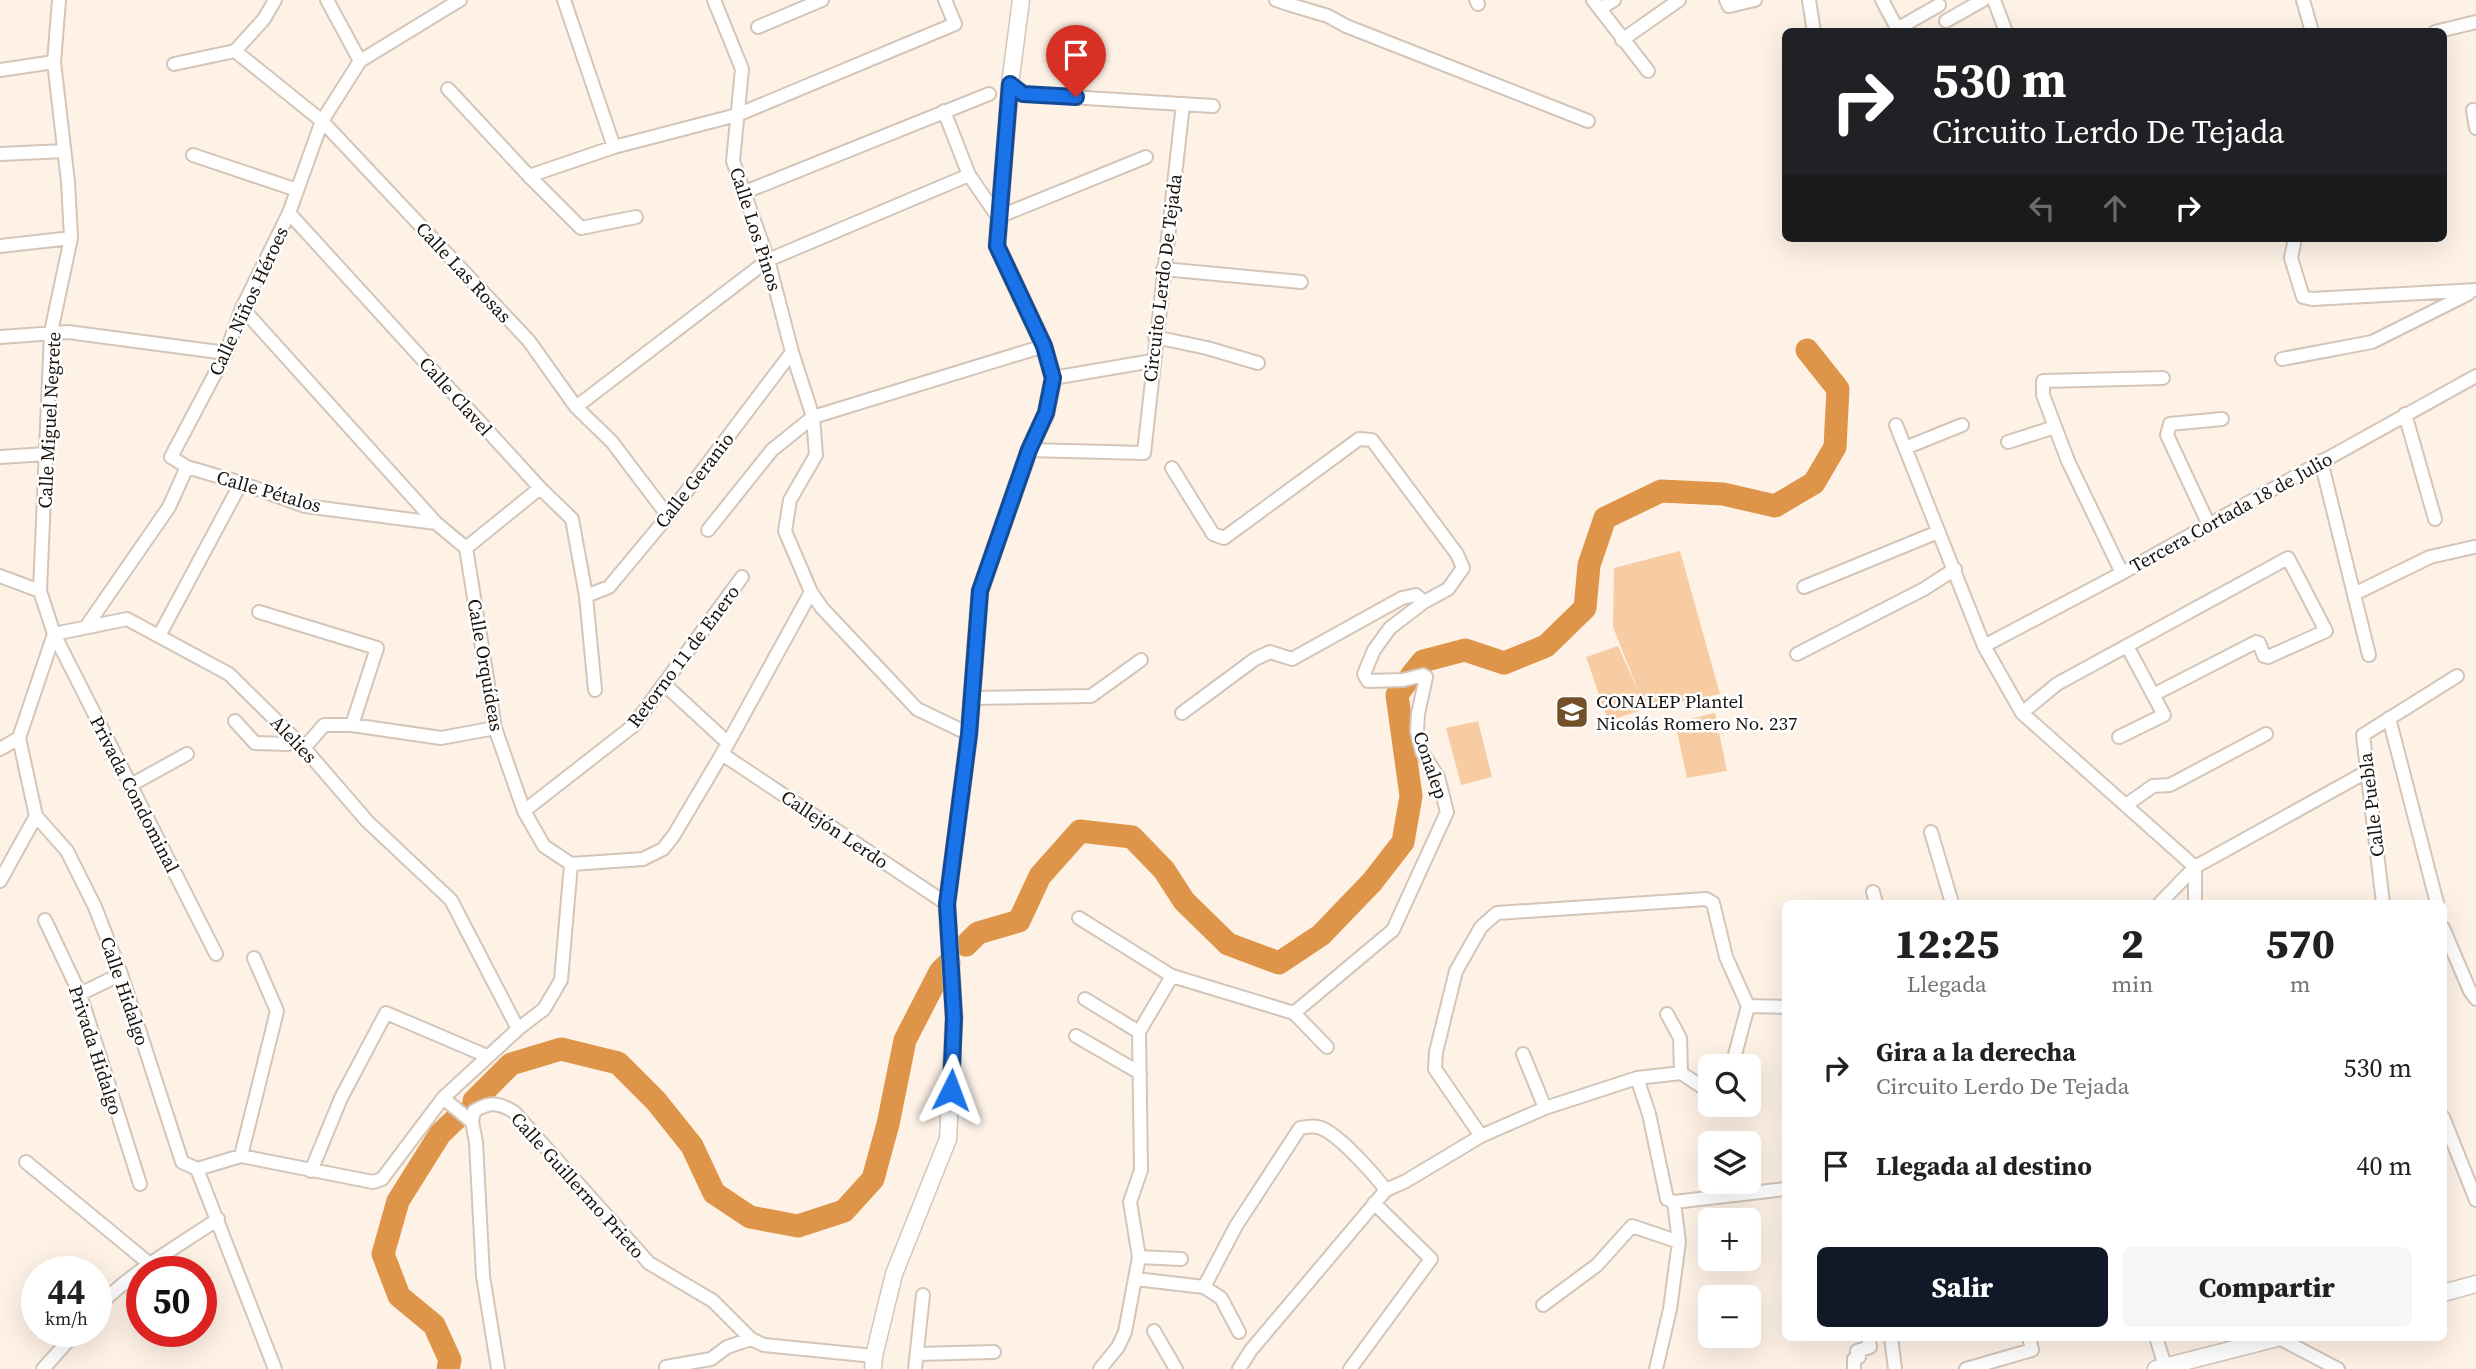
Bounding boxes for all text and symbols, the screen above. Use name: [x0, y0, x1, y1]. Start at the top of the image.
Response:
pin: [1046, 25, 1106, 97]
icon: arrive: [1057, 36, 1095, 74]
text: 530 m: [1932, 46, 2067, 113]
icon: right: [1817, 56, 1908, 147]
text: Circuito Lerdo De Tejada: [1932, 110, 2284, 154]
street label: Calle Los Pinos: [724, 164, 788, 294]
street label: Circuito Lerdo De Tejada: [1136, 172, 1188, 383]
icon: left: [2023, 189, 2061, 227]
icon: ahead: [2096, 189, 2134, 227]
icon: right: [2169, 189, 2207, 227]
street label: Calle Las Rosas: [410, 216, 518, 328]
street label: Calle Niños Héroes: [202, 222, 294, 380]
street label: Calle Miguel Negrete: [31, 331, 67, 509]
street label: Calle Clavel: [413, 351, 499, 441]
street label: Calle Geranio: [648, 427, 740, 533]
street label: Tercera Cortada 18 de Julio: [2125, 445, 2337, 579]
street label: Calle Pétalos: [214, 464, 324, 518]
street label: Retorno 11 de Enero: [621, 579, 745, 733]
street label: Calle Orquídeas: [462, 597, 510, 733]
place label: CONALEP Plantel Nicolás Romero No. 237: [1596, 688, 1798, 736]
school or university icon: CONALEP Plantel Nicolás Romero No. 237: [1553, 693, 1591, 731]
street label: Alelies: [265, 709, 323, 769]
street label: Privada Condominal: [84, 711, 186, 877]
street label: Conalep: [1407, 728, 1455, 802]
street label: Calle Puebla: [2352, 751, 2390, 858]
street label: Callejón Lerdo: [776, 783, 894, 875]
text: 12:25: [1894, 914, 1999, 972]
text: 2: [2121, 914, 2144, 972]
text: 570: [2265, 914, 2335, 972]
street label: Calle Hidalgo: [94, 933, 156, 1049]
text: Llegada: [1907, 968, 1987, 1000]
text: min: [2112, 968, 2153, 1000]
text: m: [2290, 968, 2310, 1000]
street label: Privada Hidalgo: [63, 982, 129, 1118]
text: Gira a la derecha: [1876, 1034, 2076, 1070]
icon: right: [1817, 1049, 1855, 1087]
text: 530 m: [2344, 1050, 2412, 1086]
position arrow: [914, 1053, 988, 1127]
map controls: [1698, 1054, 1761, 1348]
button: search: [1698, 1054, 1761, 1117]
text: Circuito Lerdo De Tejada: [1876, 1070, 2129, 1102]
street label: Calle Guillermo Prieto: [505, 1106, 651, 1264]
button: layers: [1698, 1131, 1761, 1194]
icon: arrive: [1817, 1147, 1855, 1185]
text: Llegada al destino: [1876, 1148, 2092, 1184]
text: 40 m: [2357, 1148, 2412, 1184]
button: +: [1698, 1208, 1761, 1271]
button: Salir: [1817, 1247, 2108, 1327]
button: Compartir: [2122, 1247, 2412, 1327]
speed limit sign: 50: [126, 1256, 217, 1347]
text: 44: [48, 1268, 85, 1316]
button: −: [1698, 1285, 1761, 1348]
text: km/h: [45, 1306, 88, 1331]

